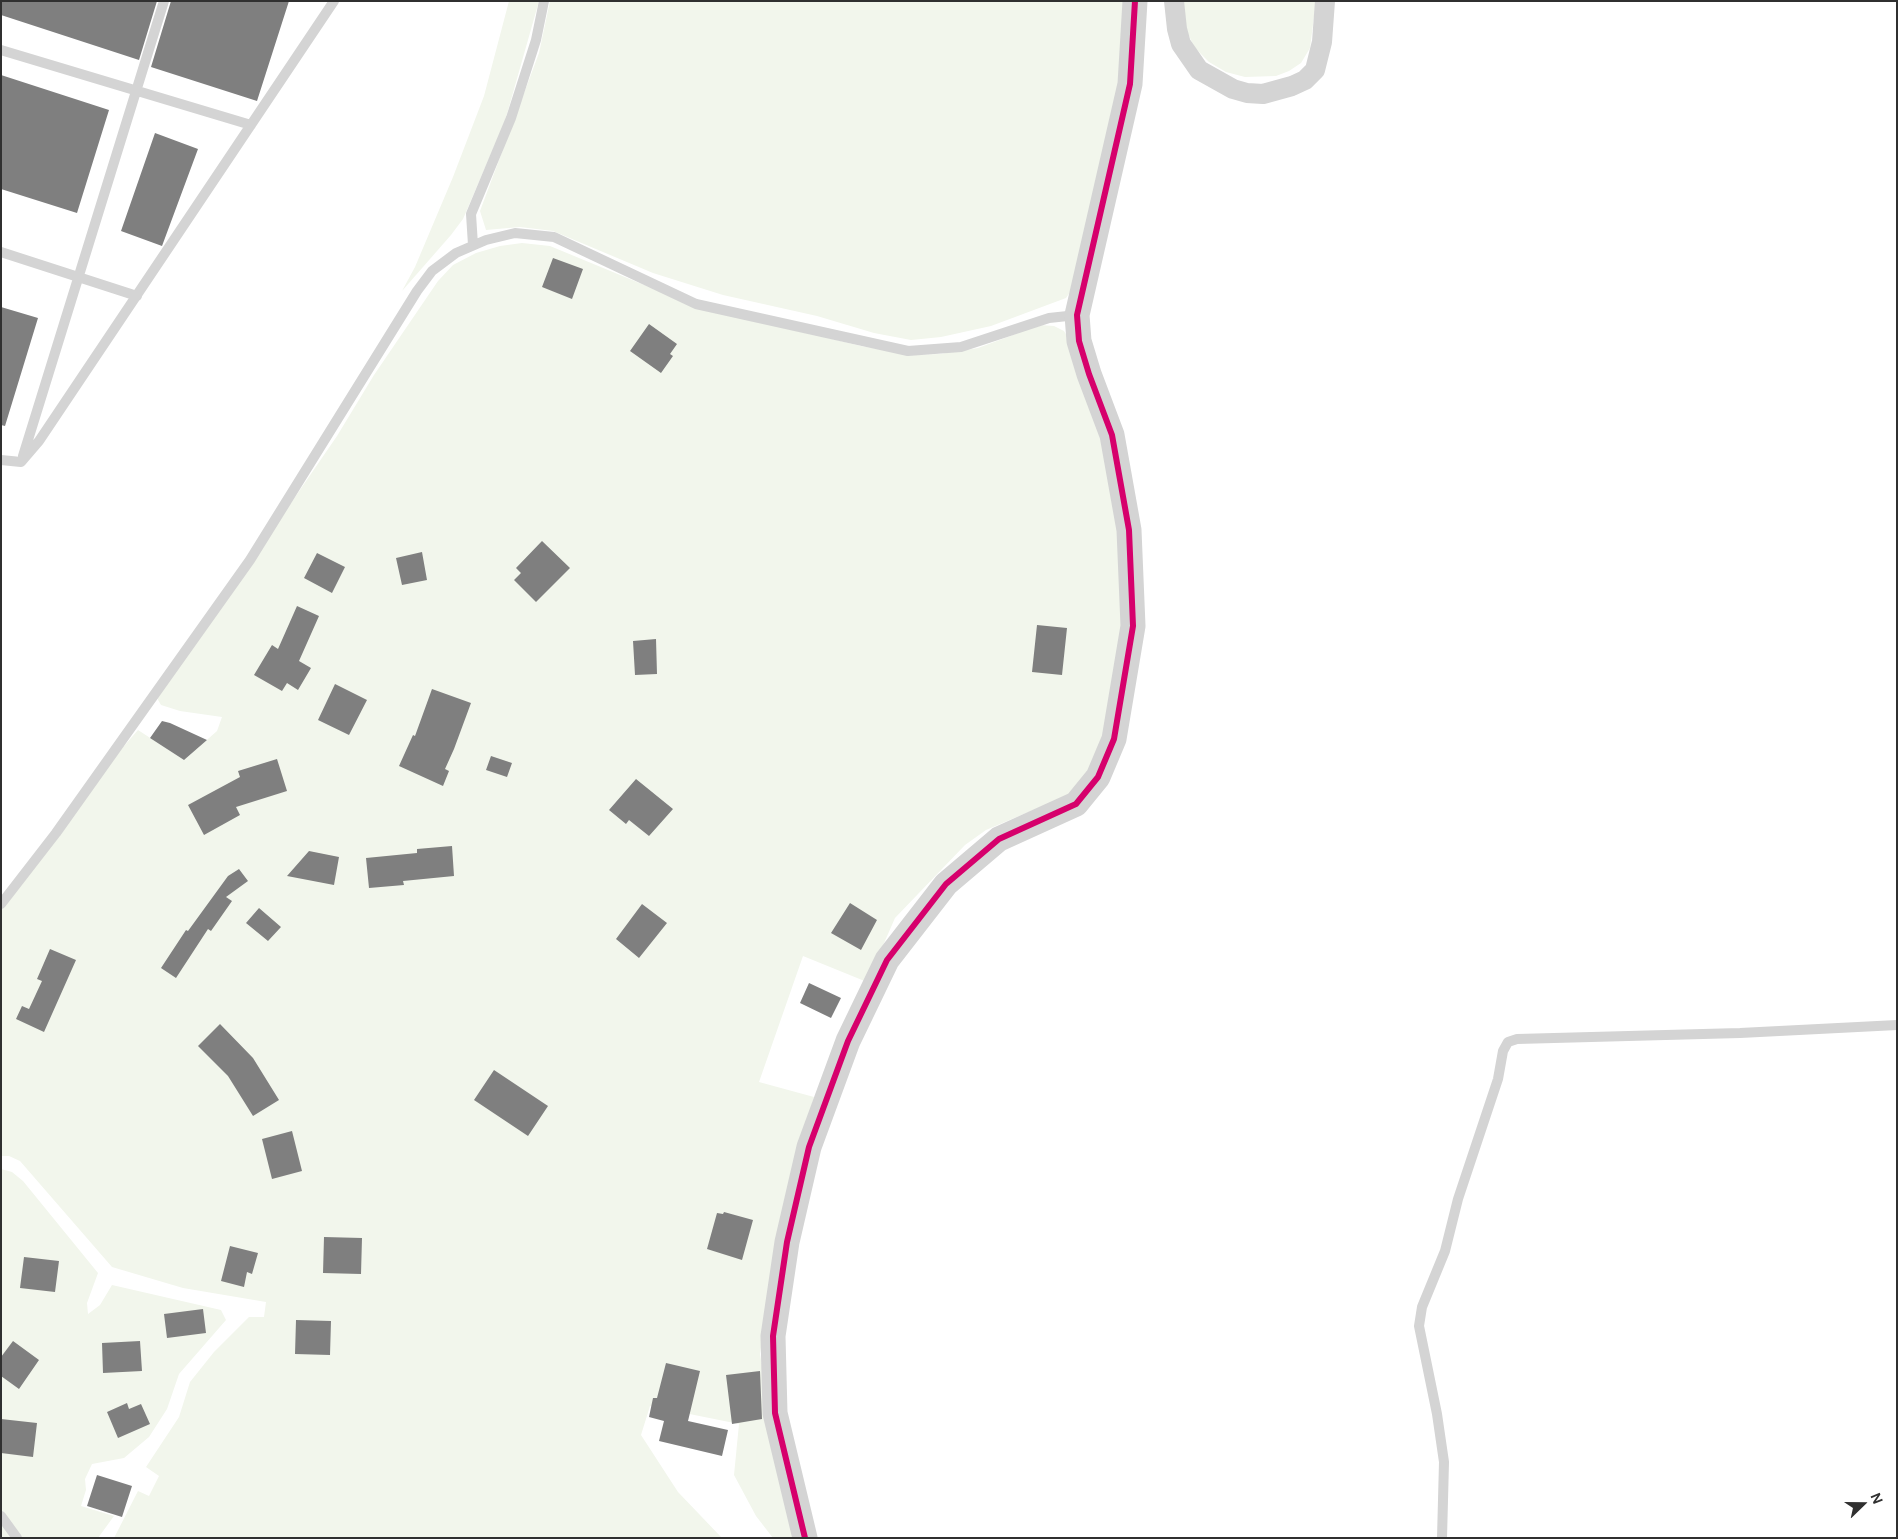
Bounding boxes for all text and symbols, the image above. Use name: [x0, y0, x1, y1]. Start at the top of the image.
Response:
north arrow: [1838, 1479, 1888, 1529]
text: N: [1867, 1490, 1887, 1506]

